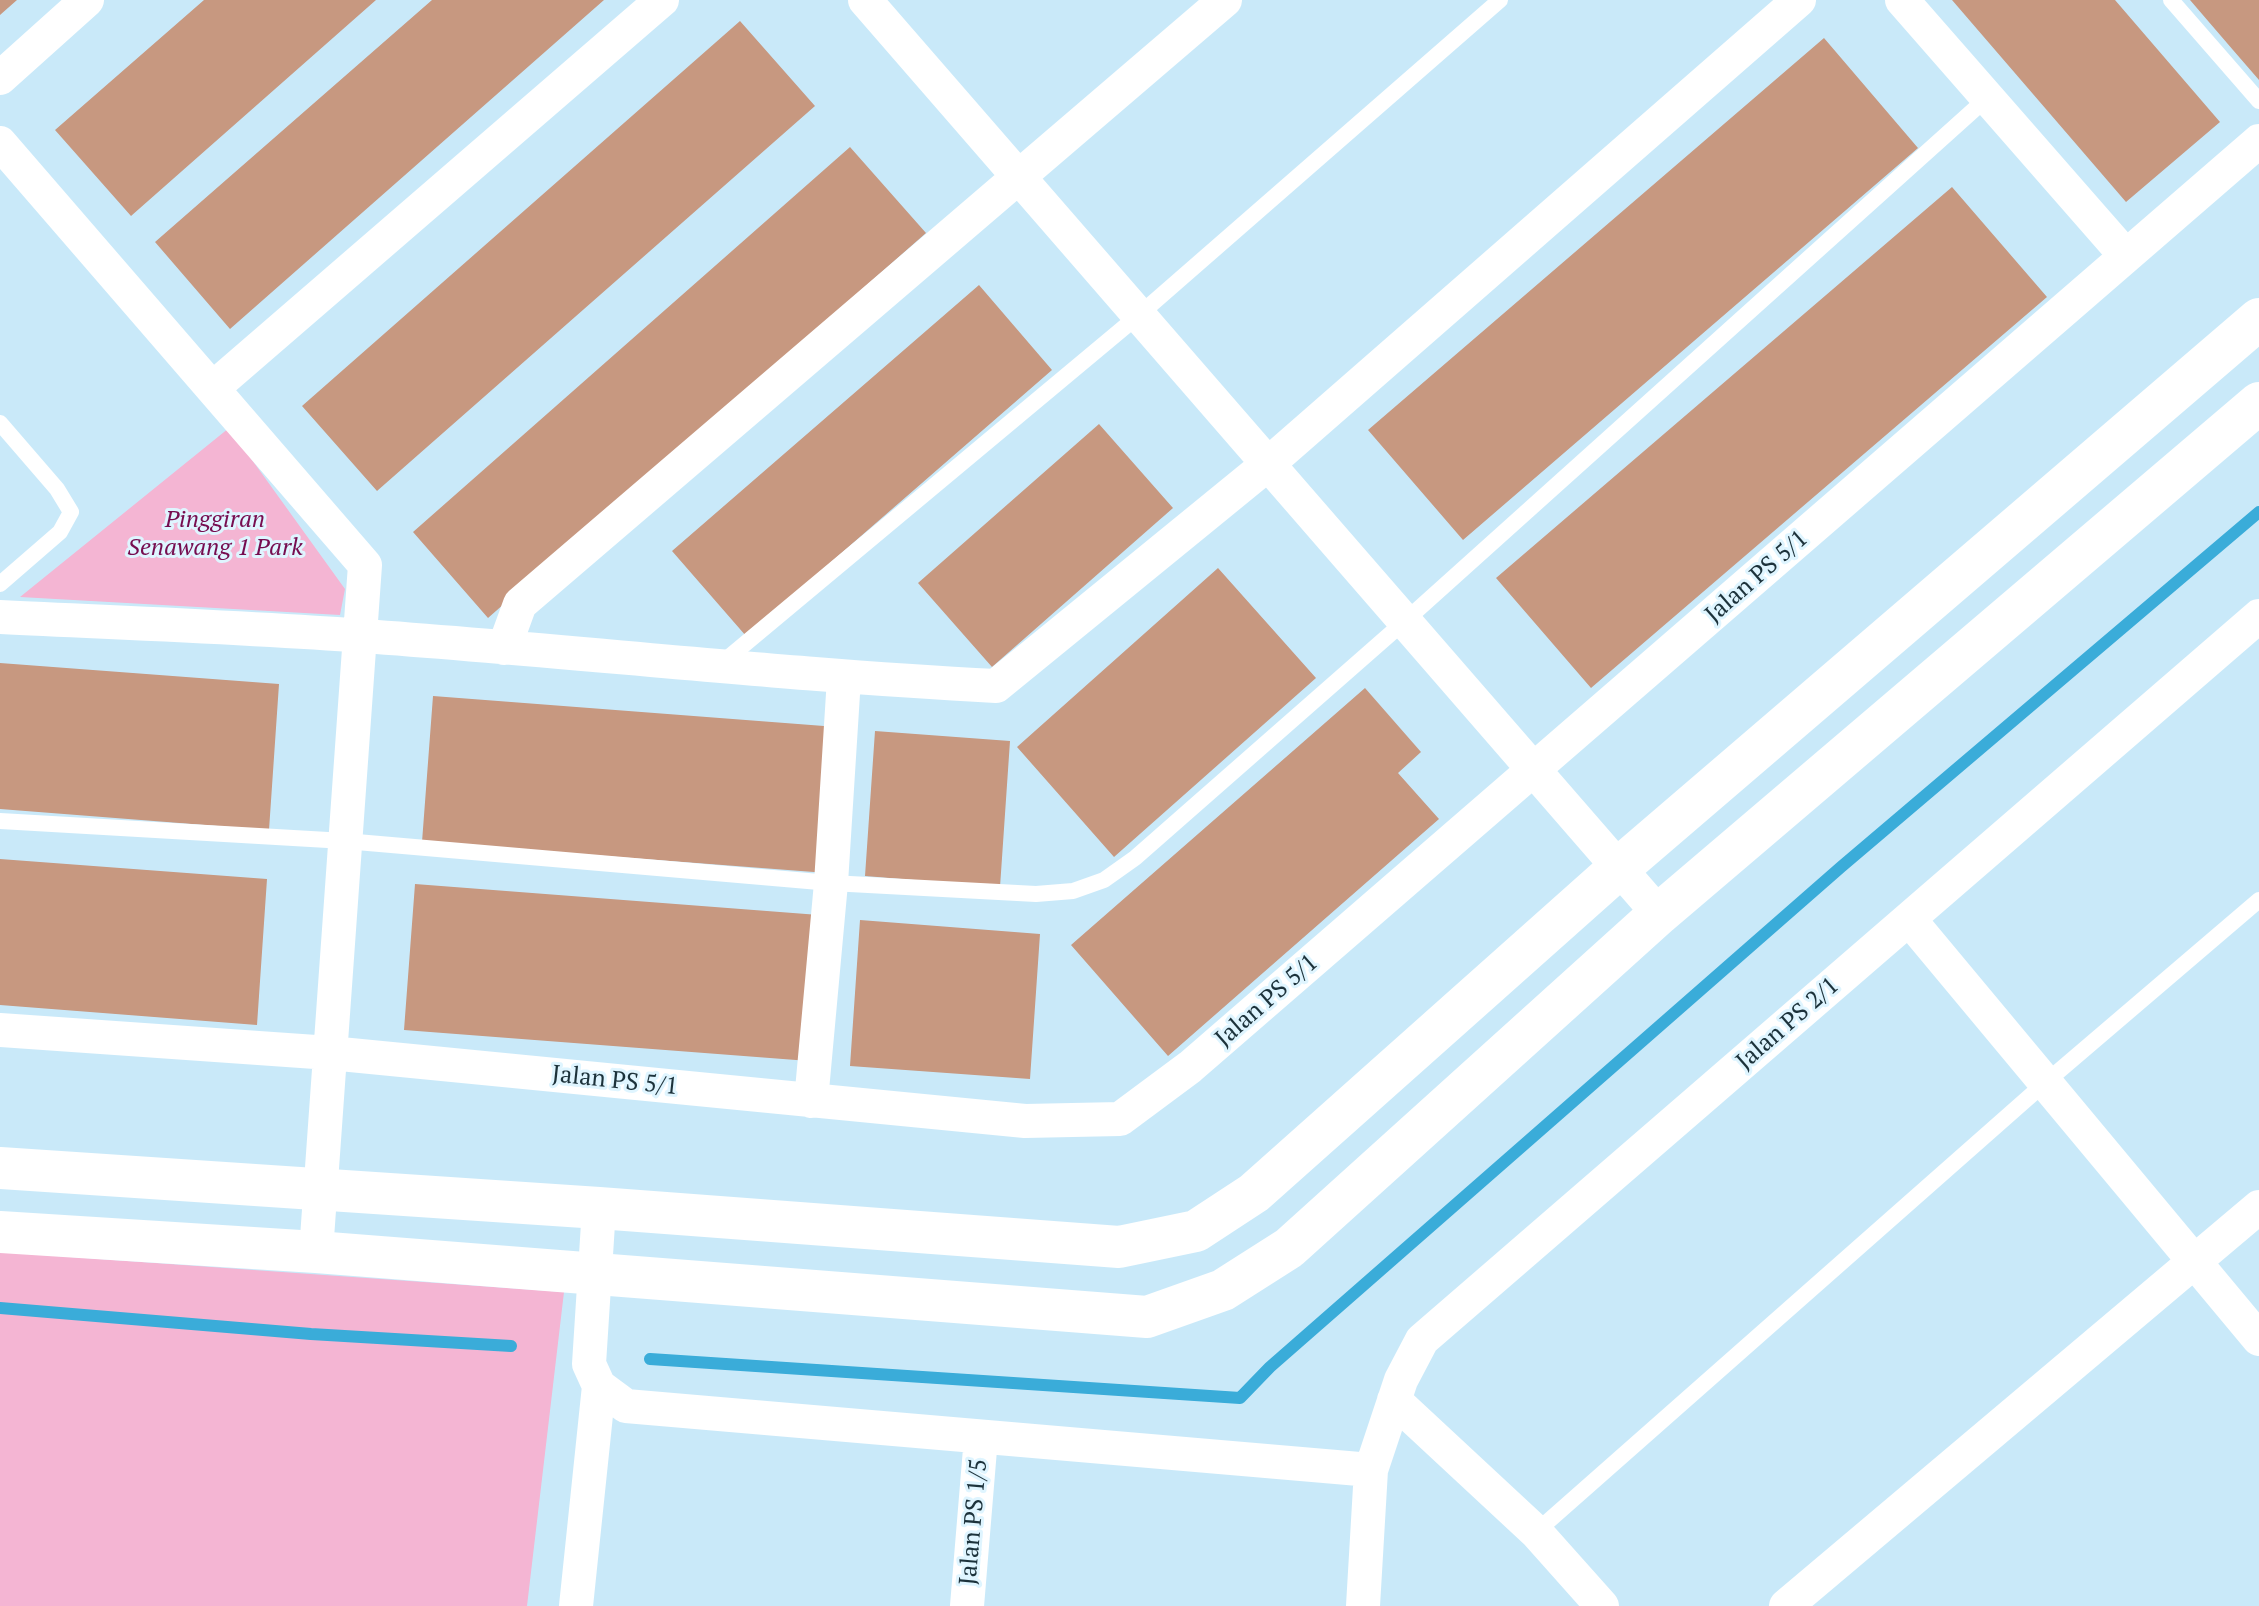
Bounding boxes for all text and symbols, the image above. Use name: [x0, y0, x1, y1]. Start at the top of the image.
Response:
park label: Pinggiran Senawang 1 Park: [127, 506, 303, 562]
street label: Jalan PS 5/1: [1700, 525, 1814, 629]
street label: Jalan PS 5/1: [1210, 949, 1324, 1053]
street label: Jalan PS 2/1: [1731, 972, 1845, 1076]
street label: Jalan PS 5/1: [551, 1060, 679, 1102]
street label: Jalan PS 1/5: [954, 1458, 994, 1586]

